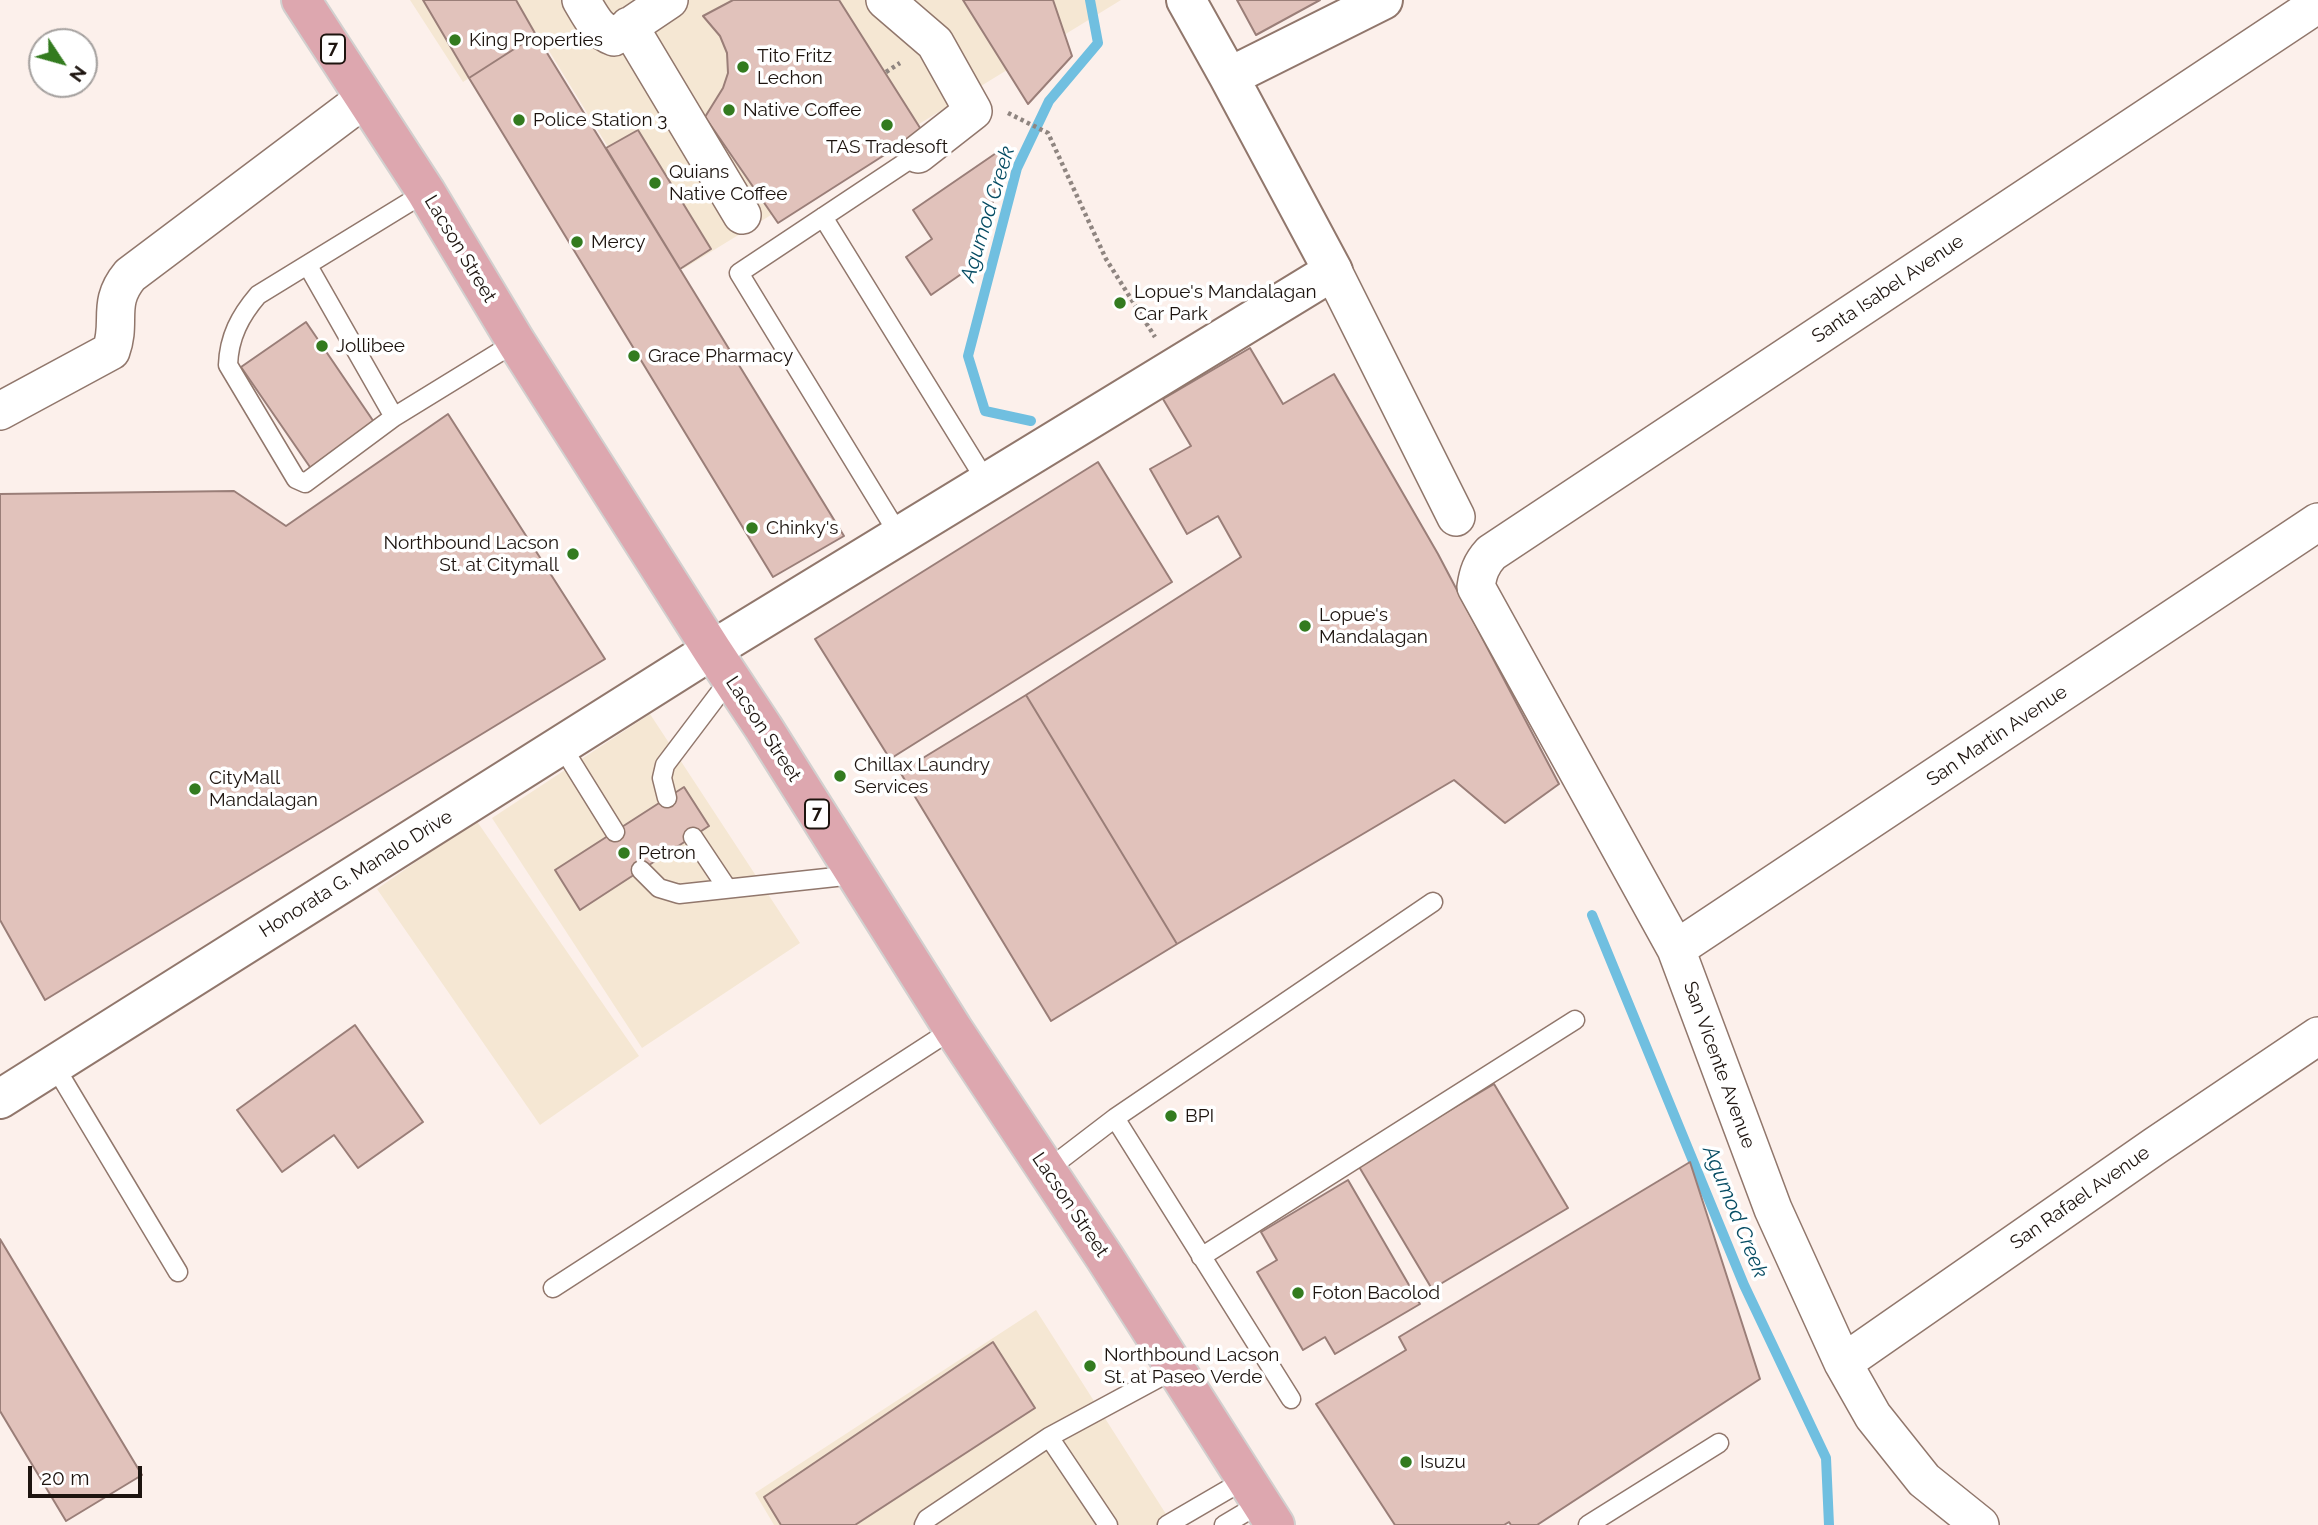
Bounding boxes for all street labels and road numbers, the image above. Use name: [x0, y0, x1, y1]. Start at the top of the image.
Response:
road number: 7: [321, 34, 345, 64]
street label: Lacson Street: [419, 191, 501, 307]
street label: Santa Isabel Avenue: [1808, 230, 1968, 348]
street label: Lacson Street: [721, 672, 805, 786]
street label: San Martin Avenue: [1922, 681, 2072, 791]
road number: 7: [805, 800, 829, 828]
street label: Honorata G. Manalo Drive: [255, 805, 457, 943]
street label: San Vicente Avenue: [1678, 978, 1760, 1152]
street label: San Rafael Avenue: [2006, 1141, 2154, 1255]
street label: Lacson Street: [1027, 1148, 1113, 1262]

